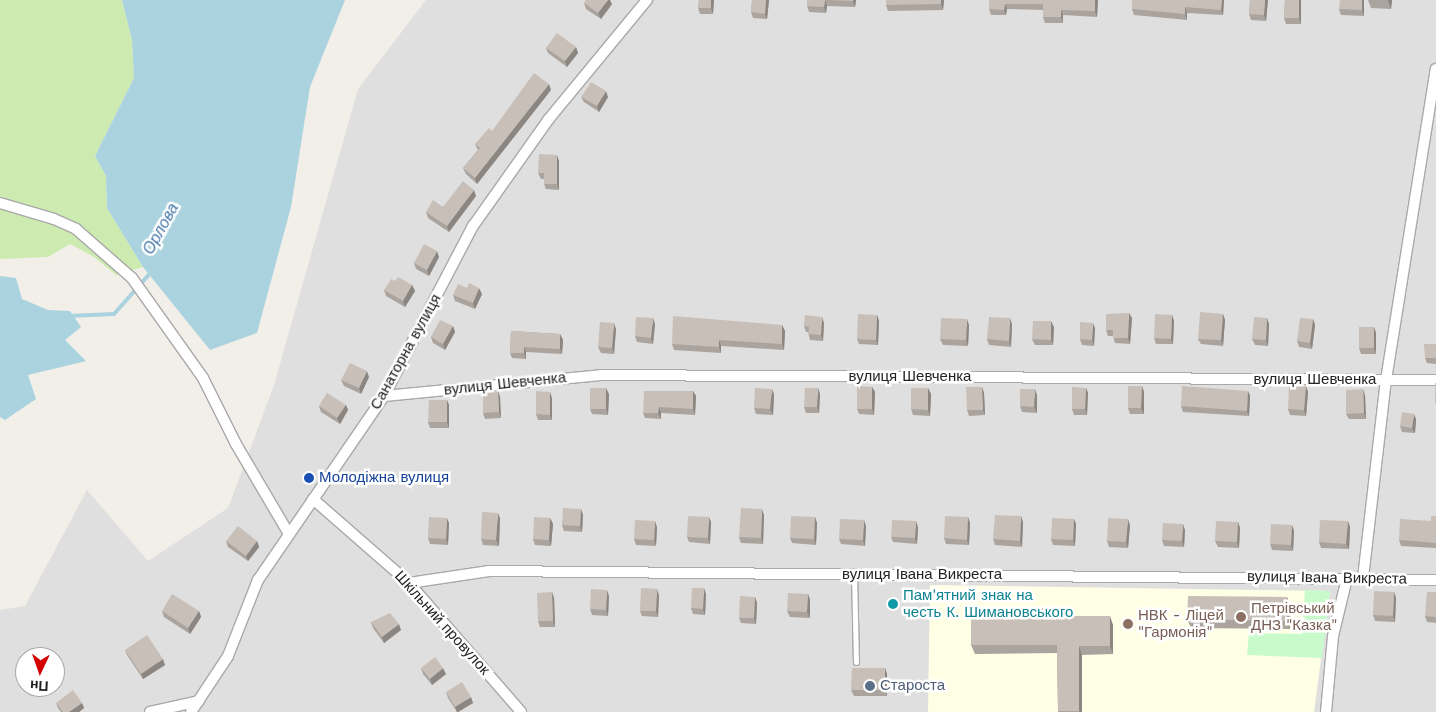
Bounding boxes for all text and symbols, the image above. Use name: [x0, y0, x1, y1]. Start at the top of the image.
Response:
water label: Орлова: [139, 200, 183, 258]
street label: Санаторна вулиця: [367, 291, 445, 413]
street label: вулиця Шевченка: [849, 368, 971, 386]
street label: вулиця Шевченка: [443, 369, 567, 399]
street label: вулиця Шевченка: [1254, 371, 1376, 389]
place label: Молодіжна вулиця: [319, 469, 449, 487]
marker: Молодіжна вулиця: [303, 472, 315, 484]
street label: вулиця Івана Викреста: [842, 566, 1002, 584]
street label: Шкільний провулок: [391, 567, 493, 679]
street label: вулиця Івана Викреста: [1247, 568, 1407, 588]
place label: Пам'ятний знак на честь К. Шимановського: [903, 586, 1073, 621]
marker: Пам'ятний знак на честь К. Шимановського: [887, 598, 899, 610]
place label: Петрівський ДНЗ "Казка": [1251, 599, 1337, 634]
place label: НВК - Ліцей "Гармонія": [1138, 606, 1224, 641]
marker: Петрівський ДНЗ "Казка": [1235, 611, 1247, 623]
marker: НВК - Ліцей "Гармонія": [1122, 618, 1134, 630]
north arrow: [15, 647, 65, 697]
place label: Староста: [880, 677, 945, 695]
text: Пн: [30, 678, 49, 694]
marker: Староста: [864, 680, 876, 692]

